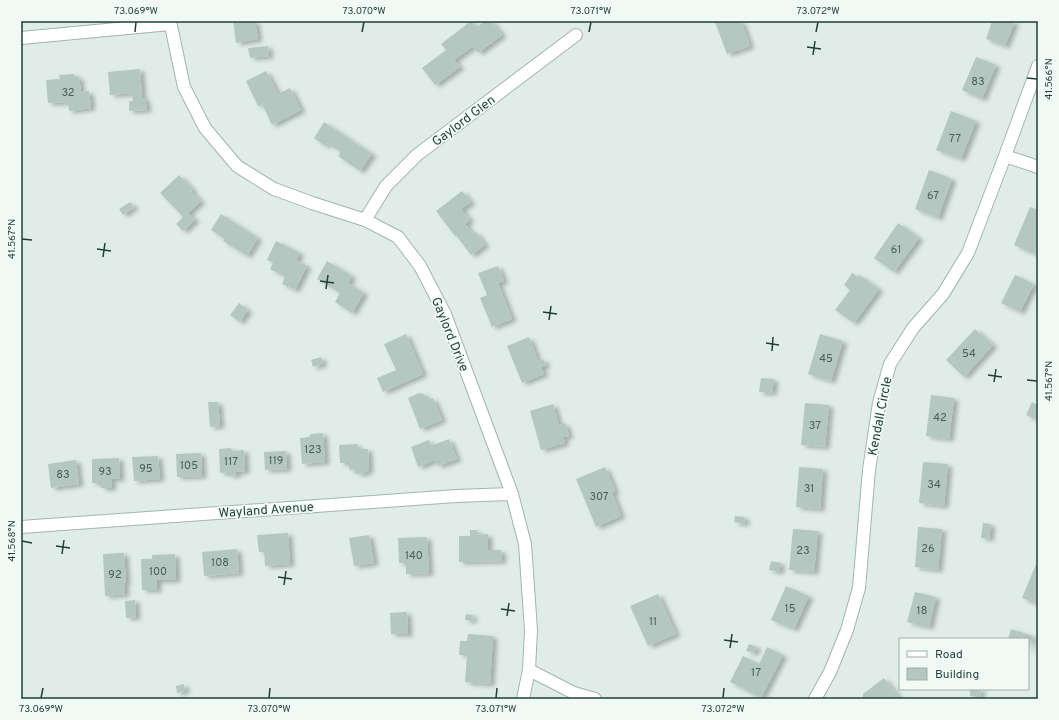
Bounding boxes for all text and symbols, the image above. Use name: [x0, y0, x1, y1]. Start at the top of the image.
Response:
text: 73.069°W: [114, 5, 158, 18]
text: 73.070°W: [342, 5, 386, 18]
text: 73.071°W: [570, 5, 612, 18]
text: 73.072°W: [796, 5, 840, 18]
text: 41.566°N: [1043, 58, 1056, 100]
house number: 83: [971, 75, 985, 89]
house number: 32: [61, 86, 75, 100]
street label: Gaylord Glen: [429, 93, 499, 151]
house number: 77: [949, 132, 961, 146]
house number: 67: [927, 189, 939, 203]
text: 41.567°N: [6, 219, 19, 259]
house number: 61: [891, 243, 901, 257]
street label: Gaylord Drive: [427, 295, 471, 374]
house number: 54: [962, 347, 976, 361]
house number: 45: [819, 352, 833, 366]
text: 41.567°N: [1043, 361, 1056, 401]
street label: Kendall Circle: [865, 375, 896, 457]
house number: 42: [933, 411, 947, 425]
house number: 37: [809, 419, 821, 433]
house number: 123: [304, 443, 322, 457]
house number: 119: [269, 454, 283, 468]
house number: 117: [224, 455, 238, 469]
house number: 105: [180, 459, 198, 473]
house number: 95: [139, 462, 153, 476]
house number: 93: [98, 465, 112, 479]
house number: 83: [56, 468, 70, 482]
house number: 34: [927, 478, 941, 492]
house number: 31: [804, 482, 814, 496]
house number: 307: [590, 490, 609, 504]
street label: Wayland Avenue: [218, 500, 314, 522]
text: 41.568°N: [6, 520, 19, 562]
house number: 26: [921, 542, 935, 556]
house number: 23: [796, 544, 810, 558]
house number: 140: [405, 549, 423, 563]
house number: 108: [211, 556, 229, 570]
house number: 100: [149, 565, 167, 579]
house number: 92: [108, 568, 122, 582]
house number: 15: [785, 602, 796, 616]
house number: 18: [917, 604, 927, 618]
house number: 11: [649, 615, 657, 629]
legend: [899, 638, 1029, 690]
text: Road: [935, 647, 963, 663]
house number: 17: [751, 666, 761, 680]
text: Building: [935, 667, 979, 683]
text: 73.069°W: [19, 703, 63, 716]
text: 73.070°W: [247, 703, 291, 716]
text: 73.071°W: [475, 703, 517, 716]
text: 73.072°W: [701, 703, 745, 716]

